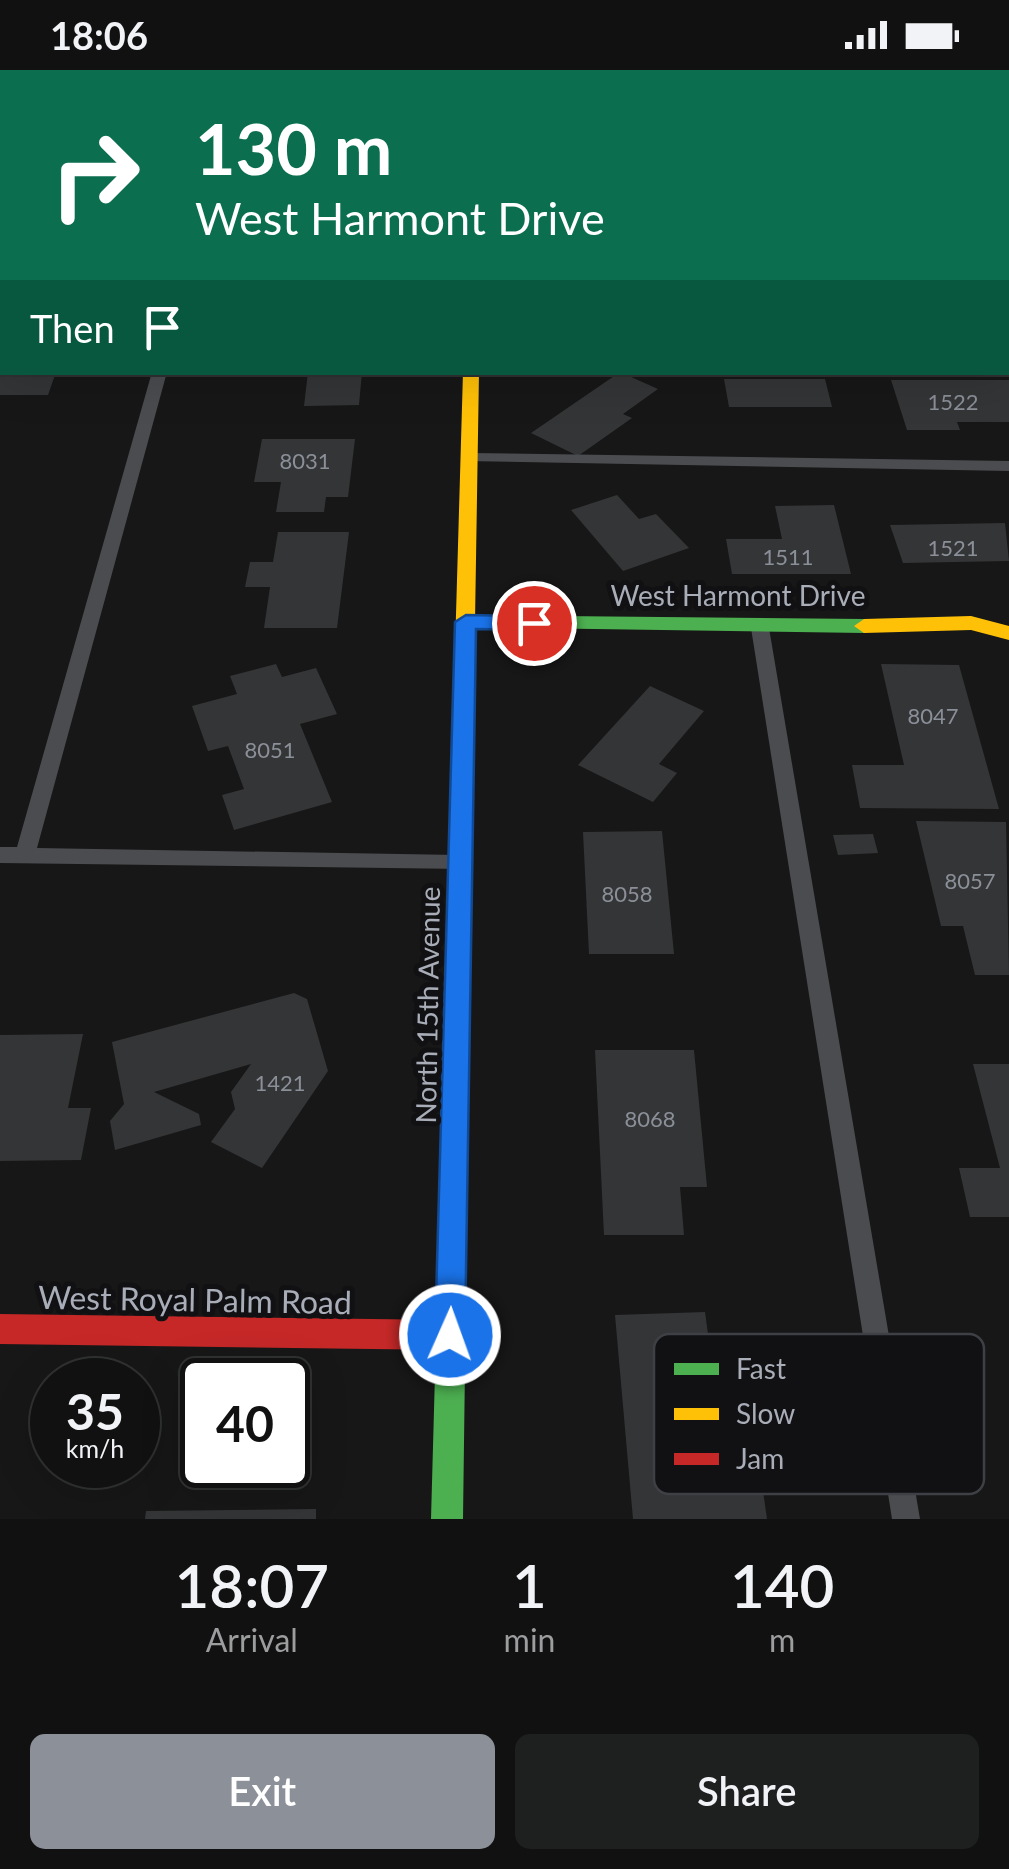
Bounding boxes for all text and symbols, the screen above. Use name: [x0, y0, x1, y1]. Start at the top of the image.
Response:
text: 18:06: [50, 12, 148, 58]
text: 130 m: [195, 106, 392, 190]
icon: right: [30, 110, 160, 240]
text: West Harmont Drive: [195, 191, 605, 245]
icon: arrive: [135, 300, 190, 355]
text: Then: [30, 305, 115, 351]
house number: 1522: [927, 388, 979, 415]
house number: 8031: [279, 447, 331, 474]
house number: 1521: [927, 534, 979, 561]
house number: 1511: [762, 543, 814, 570]
street label: West Harmont Drive: [611, 578, 865, 612]
pin: [492, 581, 577, 666]
icon: arrive: [507, 596, 562, 651]
house number: 8047: [907, 702, 959, 729]
house number: 8051: [244, 736, 296, 763]
house number: 8057: [944, 867, 996, 894]
house number: 8058: [601, 880, 653, 907]
street label: North 15th Avenue: [408, 886, 446, 1124]
house number: 1421: [254, 1069, 306, 1096]
house number: 8068: [624, 1105, 676, 1132]
street label: West Royal Palm Road: [38, 1277, 352, 1321]
position arrow: [398, 1283, 502, 1387]
legend: [654, 1334, 984, 1494]
text: Fast: [736, 1351, 786, 1385]
speed limit sign: 40: [180, 1358, 310, 1488]
text: 35: [66, 1381, 124, 1441]
text: Slow: [736, 1396, 795, 1430]
text: km/h: [66, 1433, 124, 1463]
text: Jam: [736, 1441, 784, 1475]
text: 18:07: [175, 1549, 329, 1621]
text: 1: [512, 1549, 547, 1621]
text: 140: [730, 1549, 834, 1621]
text: Arrival: [206, 1620, 298, 1659]
text: min: [504, 1620, 555, 1659]
text: m: [769, 1620, 795, 1659]
button: Exit: [30, 1734, 495, 1849]
button: Share: [515, 1734, 979, 1849]

